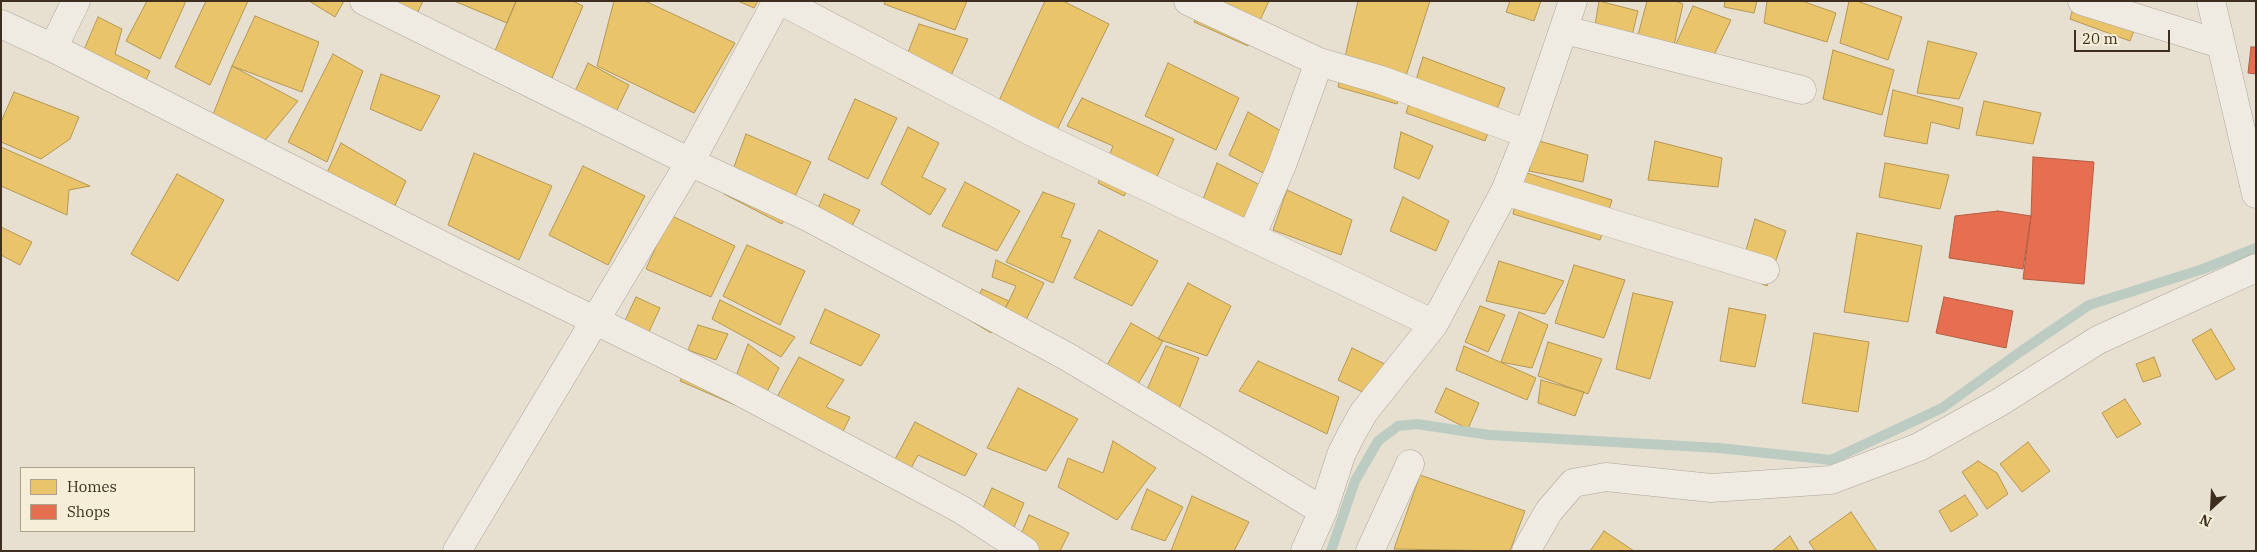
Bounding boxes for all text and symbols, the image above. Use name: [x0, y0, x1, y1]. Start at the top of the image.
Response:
scale bar: [2077, 20, 2173, 52]
text: 20 m: [2082, 29, 2118, 48]
legend: [20, 467, 195, 532]
text: Homes: [67, 477, 117, 496]
north arrow: [2187, 482, 2237, 532]
text: Shops: [67, 502, 110, 521]
text: N: [2197, 510, 2214, 531]

